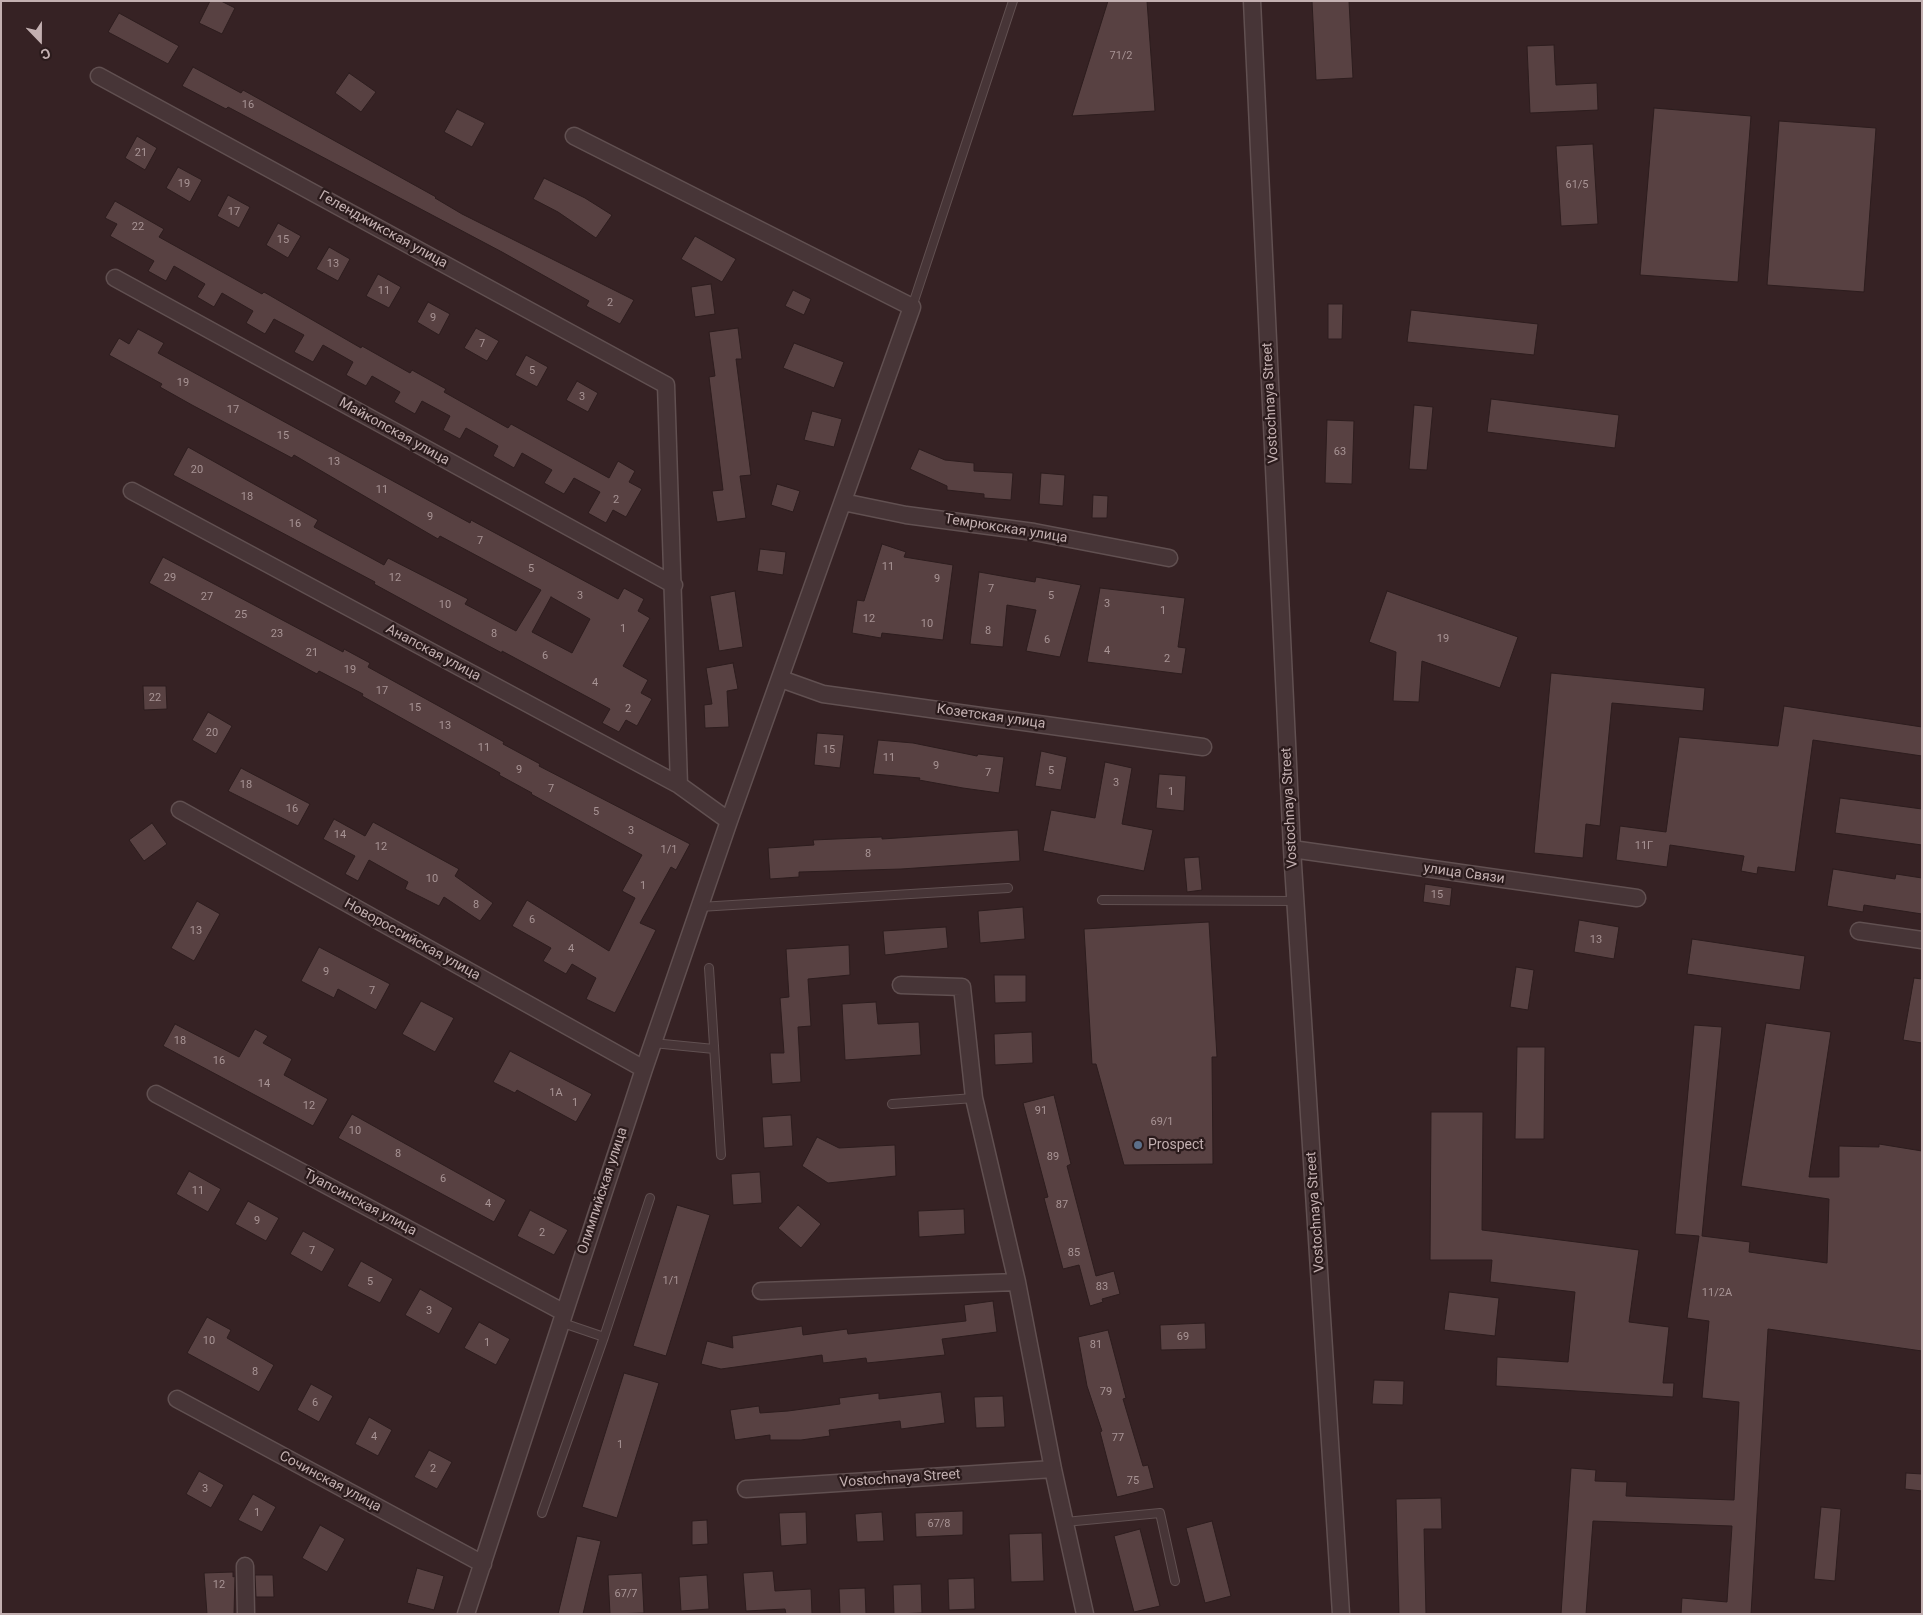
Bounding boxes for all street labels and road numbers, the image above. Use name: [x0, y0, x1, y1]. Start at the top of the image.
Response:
street label: Геленджикская улица: [316, 188, 450, 272]
street label: Vostochnaya Street: [1259, 342, 1283, 464]
street label: Майкопская улица: [336, 395, 452, 469]
street label: Темрюкская улица: [943, 511, 1069, 547]
street label: Анапская улица: [383, 621, 483, 685]
street label: Козетская улица: [936, 701, 1046, 733]
street label: Vostochnaya Street: [1278, 747, 1302, 869]
street label: улица Связи: [1422, 860, 1506, 888]
street label: Новороссийская улица: [341, 896, 483, 984]
street label: Олимпийская улица: [575, 1125, 631, 1257]
street label: Vostochnaya Street: [1303, 1151, 1329, 1273]
street label: Туапсинская улица: [301, 1166, 419, 1240]
street label: Сочинская улица: [276, 1448, 384, 1516]
street label: Vostochnaya Street: [839, 1466, 961, 1492]

